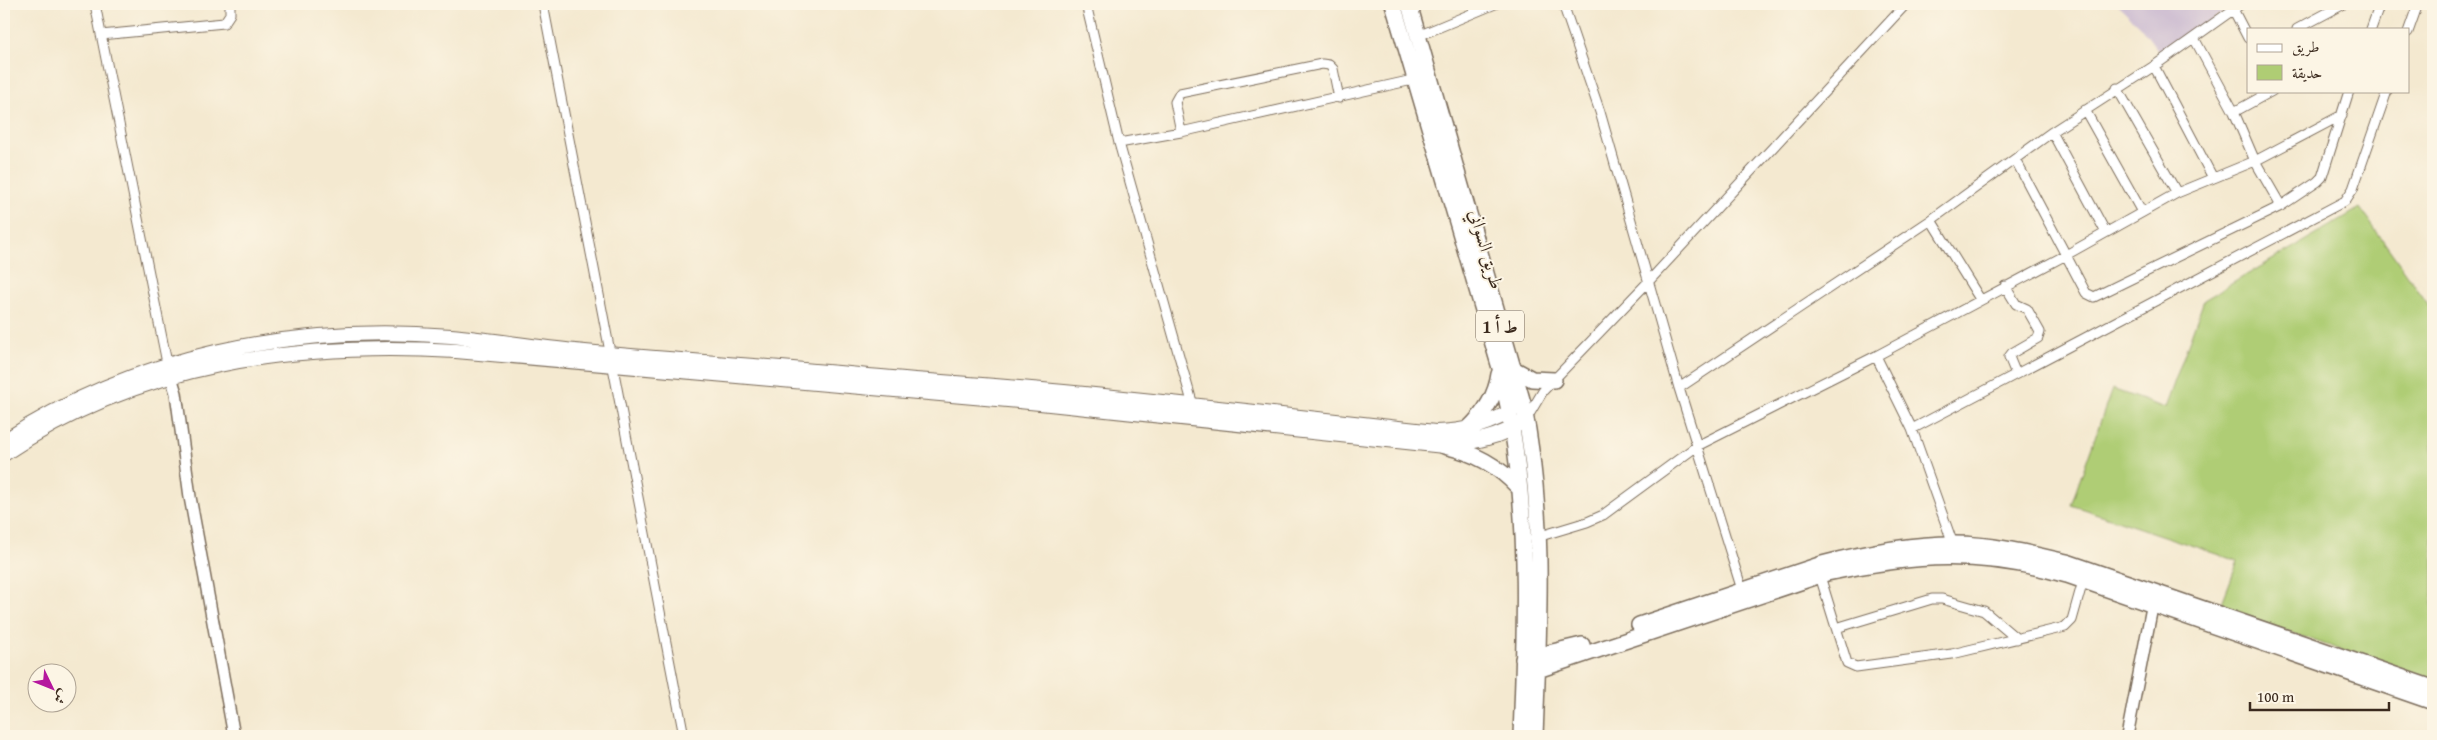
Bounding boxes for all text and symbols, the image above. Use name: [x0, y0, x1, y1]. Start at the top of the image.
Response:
legend: [2247, 28, 2410, 92]
text: طريق: [2292, 36, 2319, 57]
text: حديقة: [2292, 62, 2322, 83]
street label: طريق السواني: [1460, 206, 1512, 293]
road number: ط أ 1: [1476, 310, 1524, 342]
north arrow: [28, 662, 78, 712]
scale bar: [2250, 680, 2388, 712]
text: ش: [49, 685, 74, 709]
text: 100 m: [2257, 686, 2295, 707]

